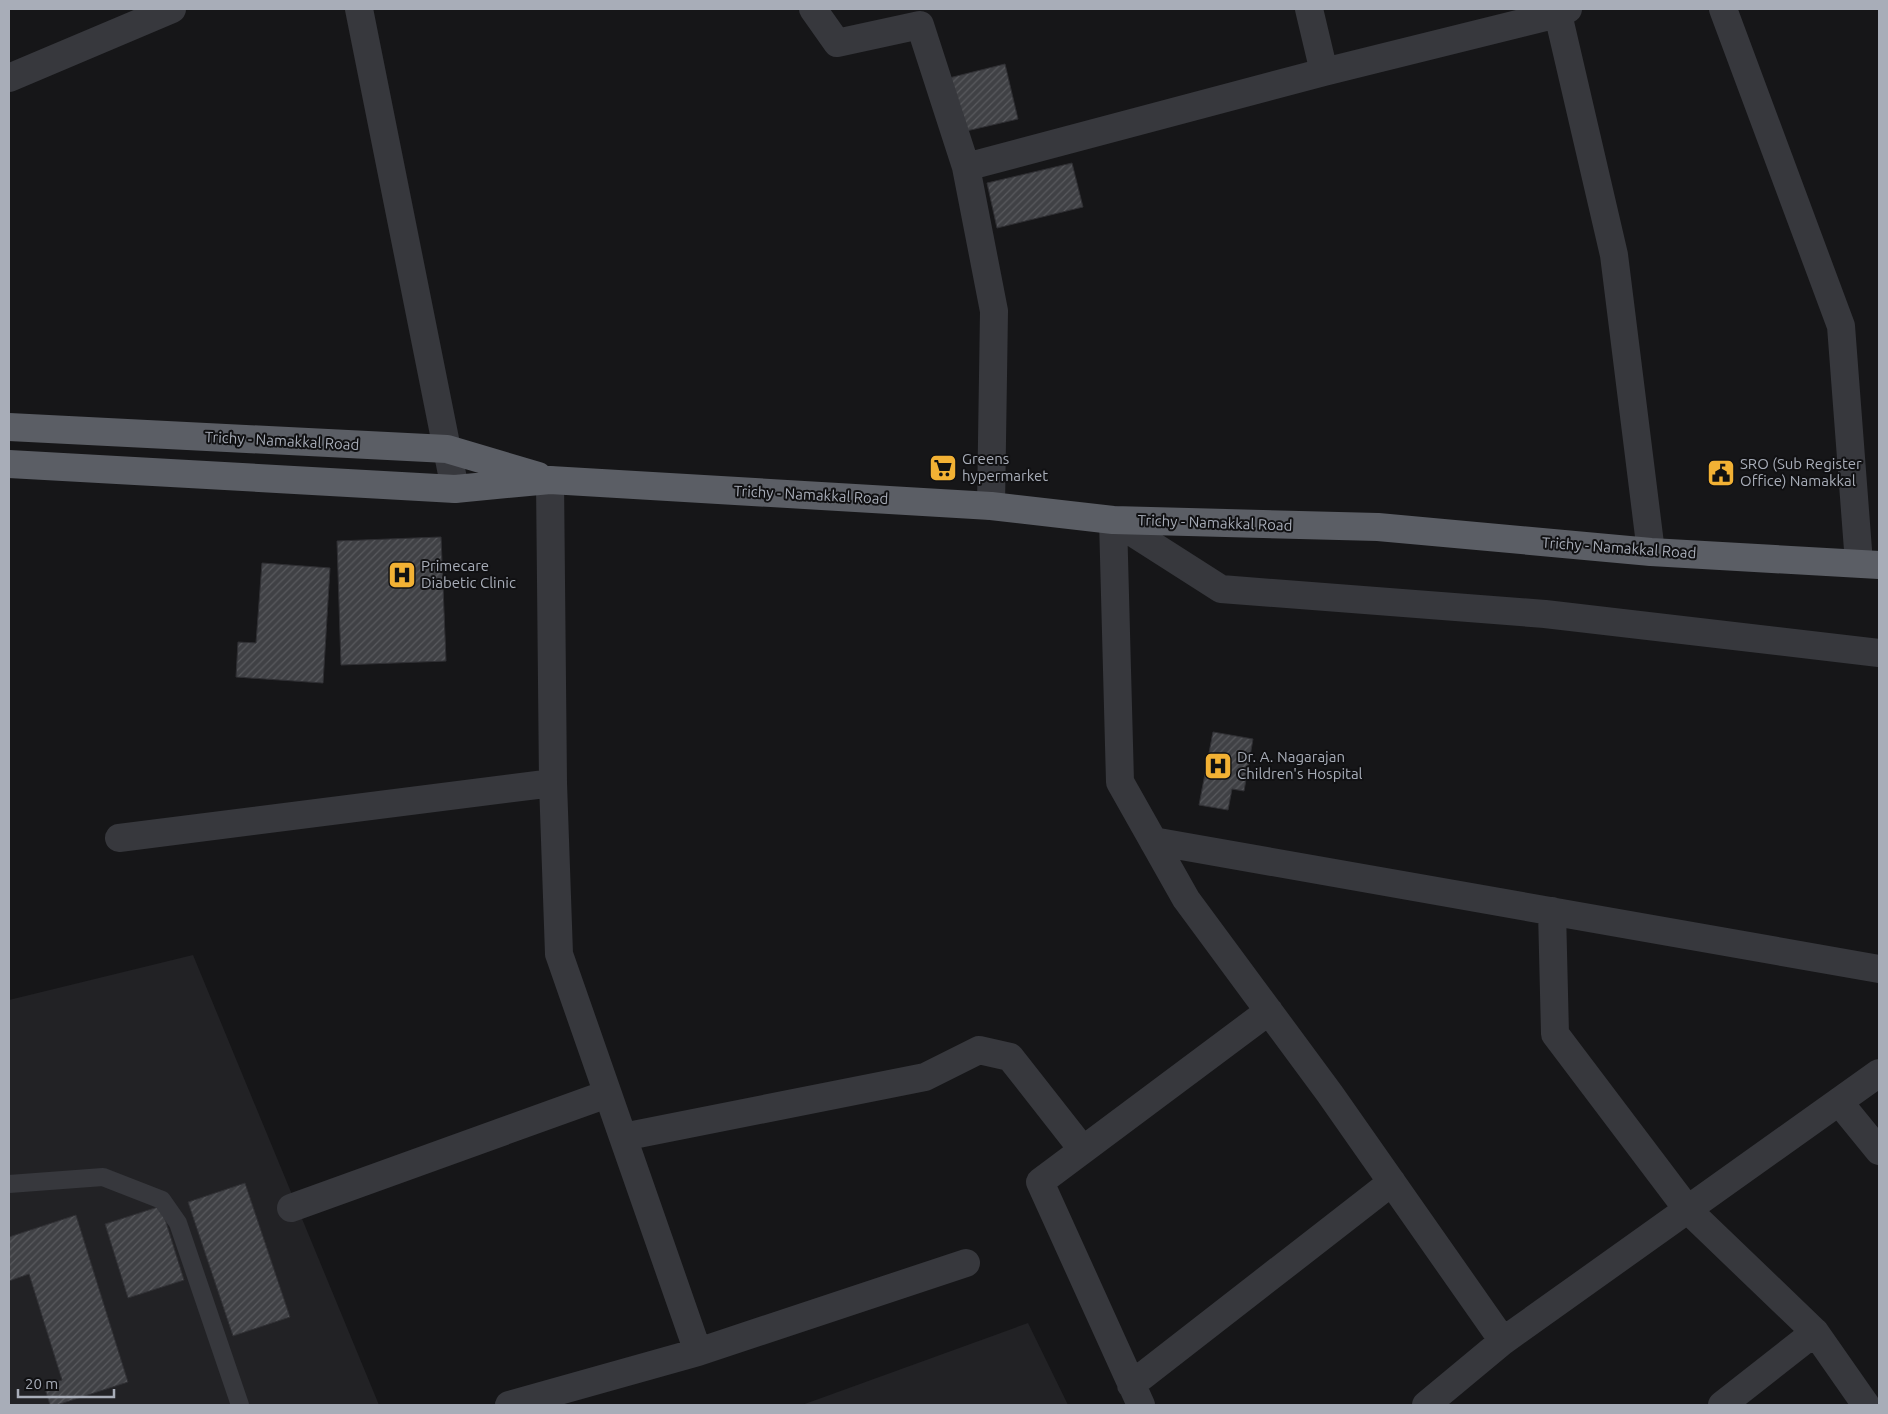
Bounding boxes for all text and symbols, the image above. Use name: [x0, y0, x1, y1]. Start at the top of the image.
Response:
street label: Trichy - Namakkal Road: [204, 428, 360, 453]
place label: Greens hypermarket: [962, 450, 1048, 484]
supermarket icon: Greens hypermarket: [928, 453, 958, 483]
place label: SRO (Sub Register Office) Namakkal: [1740, 455, 1862, 489]
public building icon: SRO (Sub Register Office) Namakkal: [1706, 458, 1736, 488]
street label: Trichy - Namakkal Road: [733, 482, 889, 507]
street label: Trichy - Namakkal Road: [1137, 511, 1293, 534]
street label: Trichy - Namakkal Road: [1541, 534, 1697, 561]
place label: Primecare Diabetic Clinic: [421, 557, 516, 591]
hospital icon: Primecare Diabetic Clinic: [387, 560, 417, 590]
place label: Dr. A. Nagarajan Children's Hospital: [1237, 748, 1363, 782]
hospital icon: Dr. A. Nagarajan Children's Hospital: [1203, 751, 1233, 781]
scale bar: [18, 1366, 114, 1398]
text: 20 m: [25, 1375, 58, 1392]

